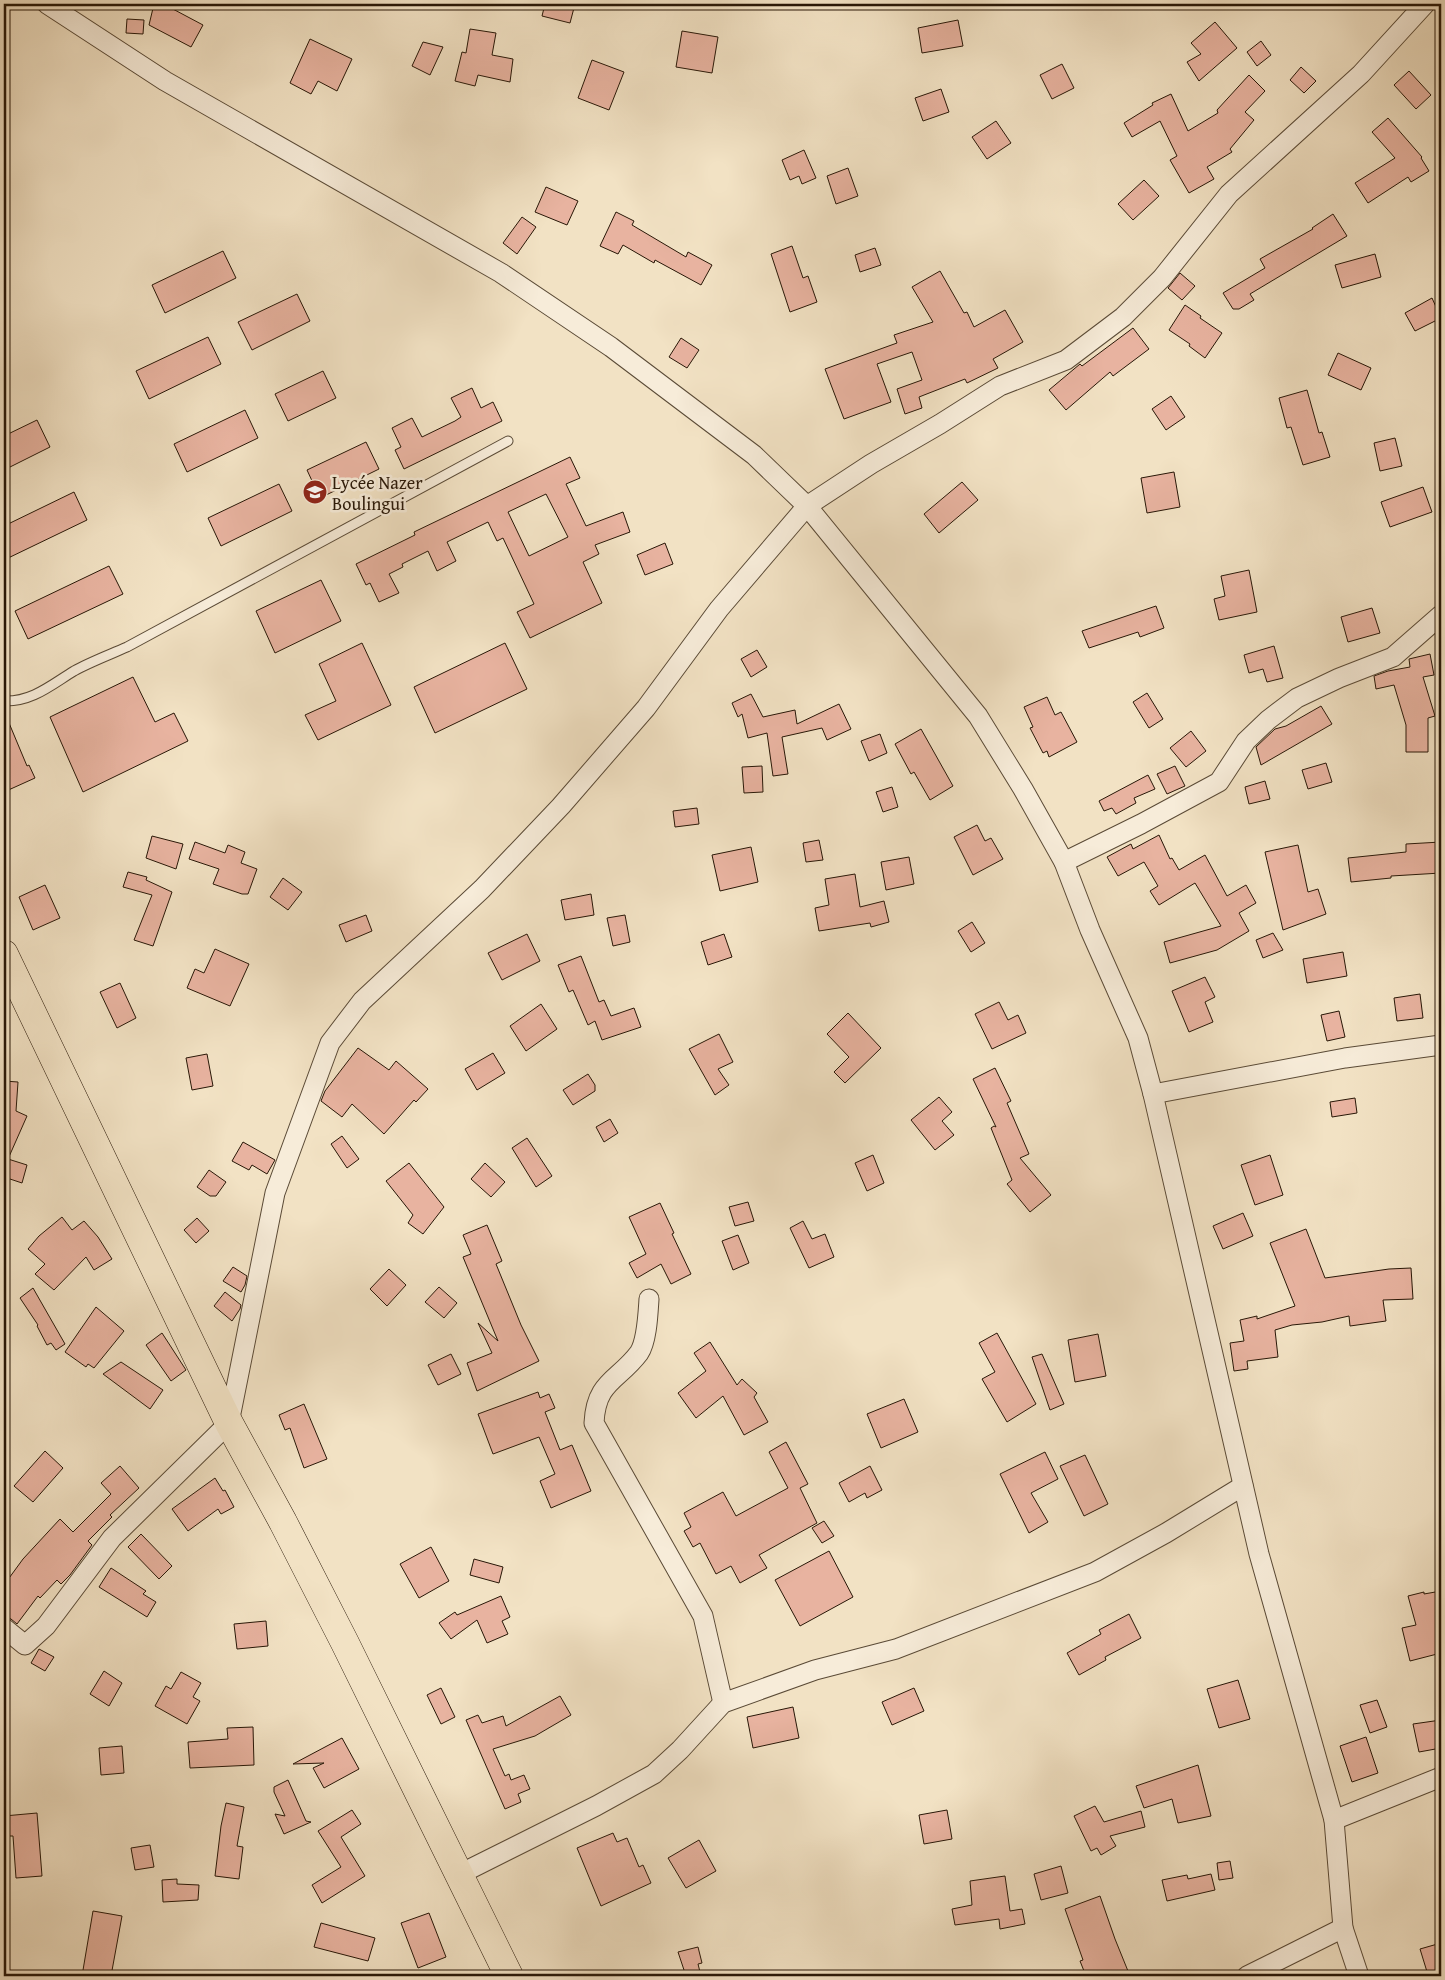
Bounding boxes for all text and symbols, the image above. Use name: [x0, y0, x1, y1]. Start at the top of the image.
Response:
place label: Lycée Nazer Boulingui: [332, 469, 423, 517]
school or university icon: Lycée Nazer Boulingui: [302, 479, 328, 505]

